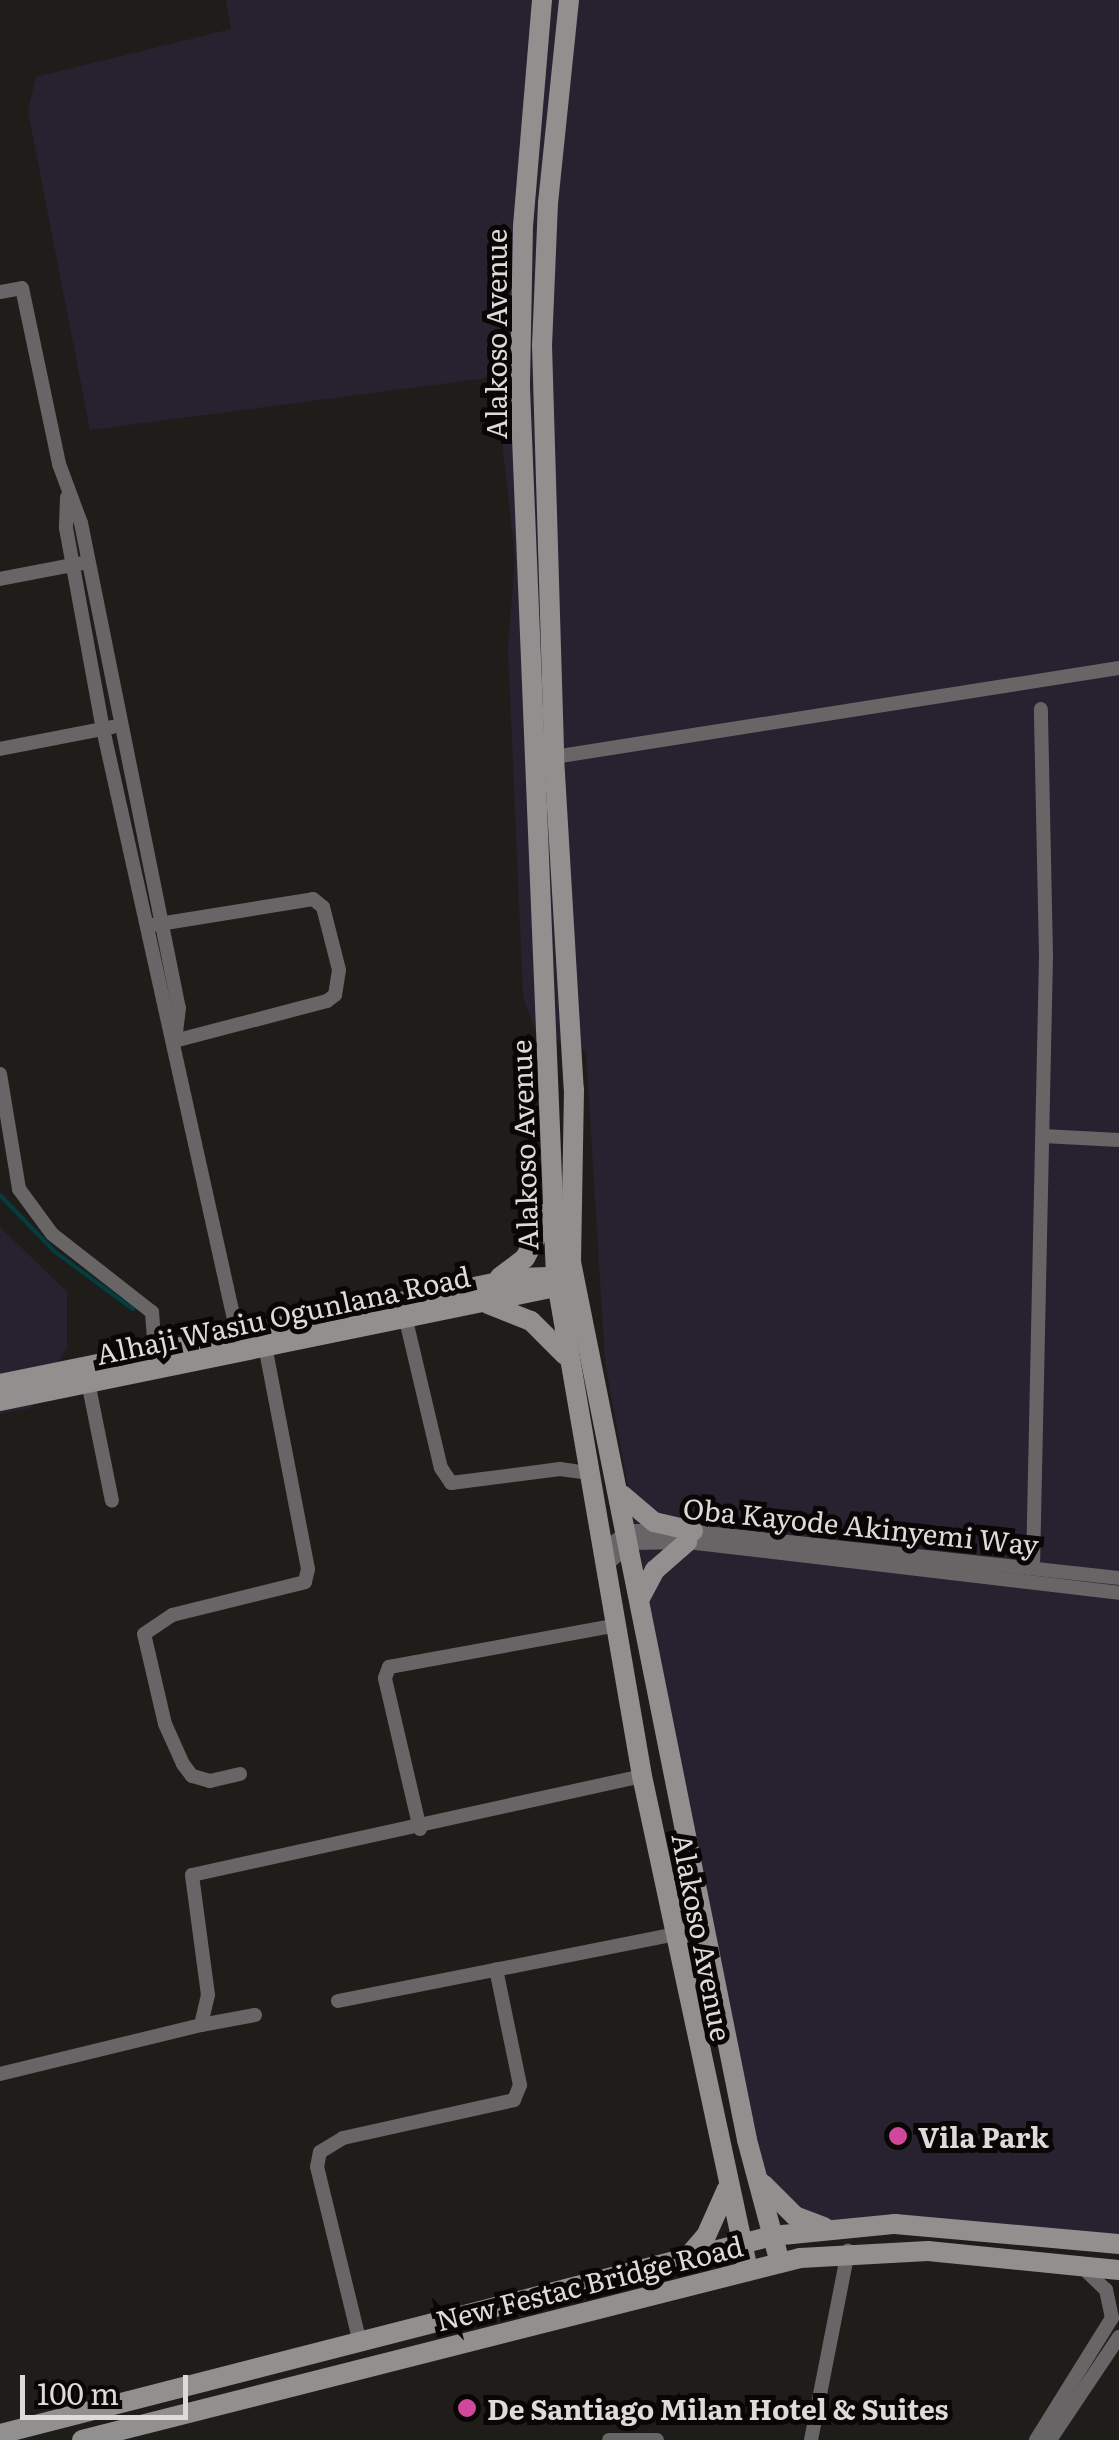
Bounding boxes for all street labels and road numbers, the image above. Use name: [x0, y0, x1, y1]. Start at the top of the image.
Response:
street label: Alakoso Avenue: [478, 229, 512, 439]
street label: Alakoso Avenue: [503, 1039, 543, 1251]
street label: Alhaji Wasiu Ogunlana Road: [93, 1258, 473, 1370]
street label: Oba Kayode Akinyemi Way: [681, 1490, 1041, 1560]
street label: Alakoso Avenue: [666, 1830, 740, 2044]
street label: New Festac Bridge Road: [432, 2228, 746, 2336]

